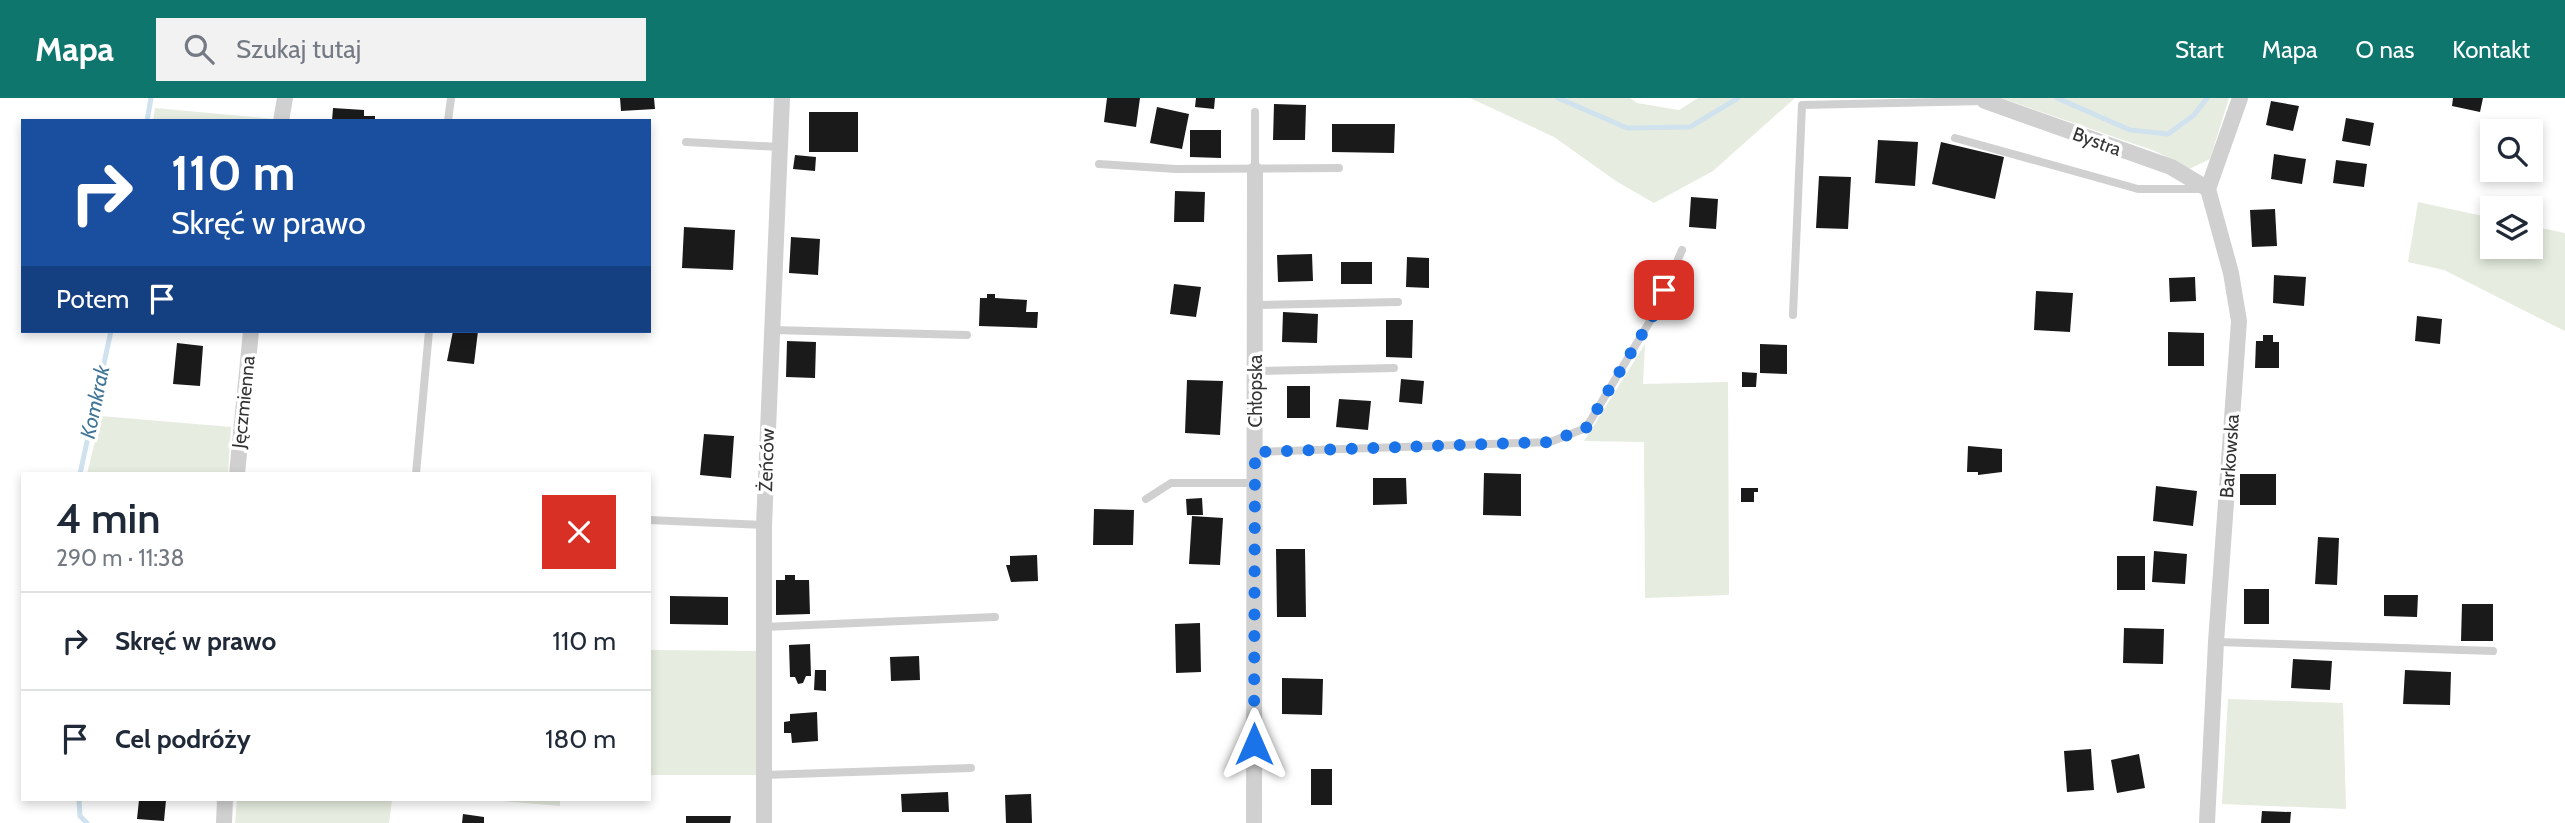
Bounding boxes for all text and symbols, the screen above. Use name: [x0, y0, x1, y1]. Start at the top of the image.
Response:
search box: [156, 18, 646, 81]
text: Mapa: [35, 29, 114, 69]
icon: search: [180, 30, 218, 68]
text: Szukaj tutaj: [236, 33, 361, 65]
text: Start: [2175, 35, 2224, 64]
text: Mapa: [2262, 35, 2318, 64]
text: O nas: [2356, 35, 2414, 64]
text: Kontakt: [2452, 35, 2530, 64]
map controls: [2480, 119, 2543, 259]
button: search: [2480, 119, 2543, 182]
street label: Bystra: [2070, 122, 2124, 161]
text: 110 m: [171, 143, 295, 202]
icon: right: [56, 147, 147, 238]
button: layers: [2480, 196, 2543, 259]
text: Skręć w prawo: [171, 203, 366, 242]
pin: [1634, 260, 1694, 320]
icon: arrive: [1645, 271, 1683, 309]
icon: arrive: [143, 280, 181, 318]
text: Potem: [56, 283, 129, 315]
street label: Jęczmienna: [227, 355, 260, 450]
street label: Chłopska: [1244, 355, 1267, 427]
water label: Komkrak: [75, 362, 115, 441]
street label: Barkowska: [2215, 413, 2244, 499]
street label: Żeńców: [754, 428, 779, 492]
text: 4 min: [56, 492, 160, 544]
button: close: [542, 495, 616, 569]
text: 290 m · 11:38: [56, 544, 185, 572]
icon: right: [56, 622, 94, 660]
text: Skręć w prawo: [115, 625, 276, 657]
text: 110 m: [552, 625, 616, 657]
position arrow: [1217, 707, 1291, 781]
icon: arrive: [56, 720, 94, 758]
text: Cel podróży: [115, 723, 251, 755]
text: 180 m: [545, 723, 616, 755]

